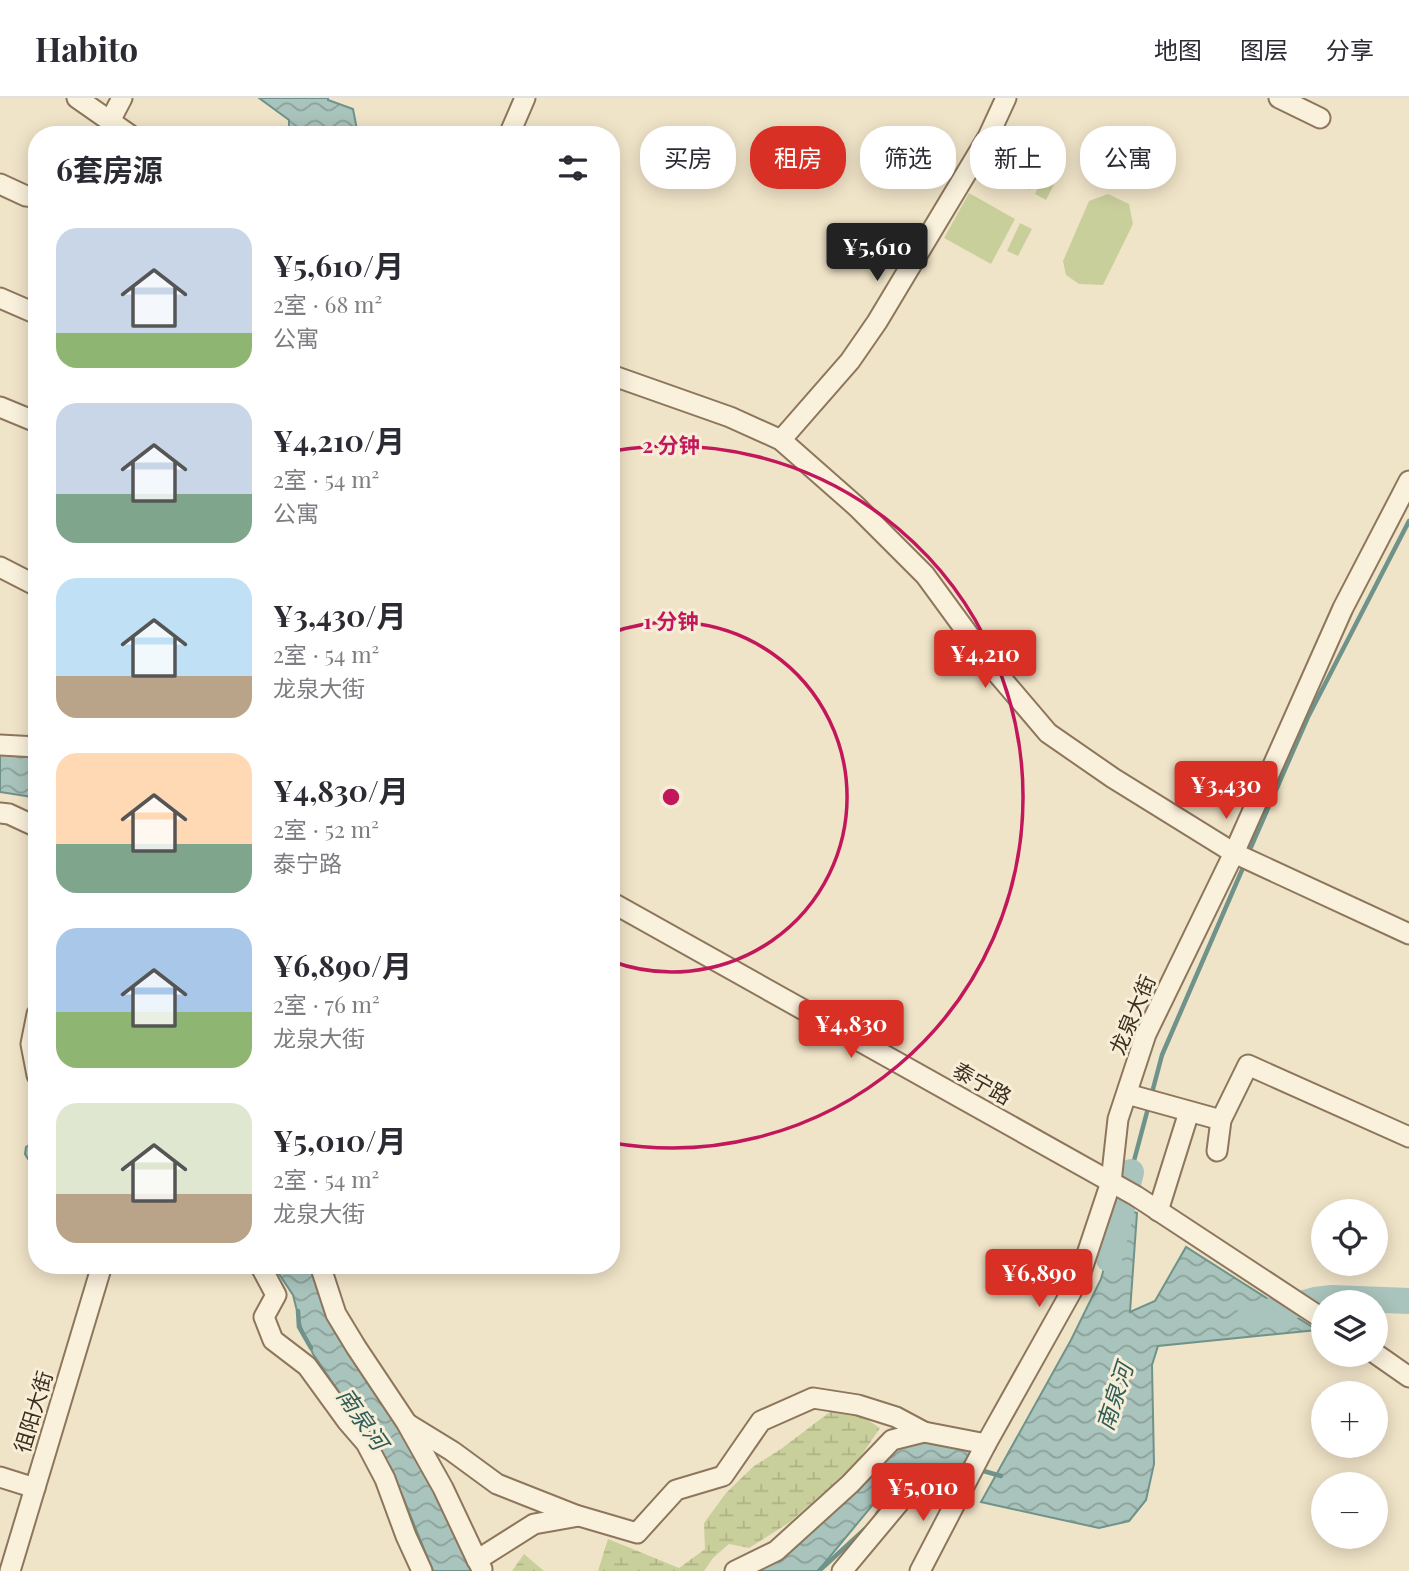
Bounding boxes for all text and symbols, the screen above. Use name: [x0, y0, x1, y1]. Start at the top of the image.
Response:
text: Habito: [35, 26, 138, 70]
text: 地图: [1154, 33, 1202, 65]
text: 图层: [1240, 33, 1288, 65]
text: 分享: [1326, 33, 1374, 65]
chip: 买房: [640, 126, 736, 189]
chip: 租房: [750, 126, 846, 189]
chip: 筛选: [860, 126, 956, 189]
chip: 新上: [970, 126, 1066, 189]
chip: 公寓: [1080, 126, 1176, 189]
text: 6套房源: [56, 149, 163, 189]
icon: filters: [554, 149, 592, 187]
pin: ¥5,610: [820, 223, 934, 283]
text: ¥5,610: [843, 230, 911, 261]
text: ¥5,610/月: [273, 245, 404, 285]
icon: home: [112, 256, 196, 340]
text: 2室 · 68 m²: [273, 288, 382, 319]
text: 公寓: [273, 322, 319, 353]
text: ¥4,210/月: [273, 420, 405, 460]
text: 2 分钟: [642, 430, 700, 458]
icon: home: [112, 431, 196, 515]
text: 2室 · 54 m²: [273, 463, 379, 494]
text: 公寓: [273, 497, 319, 528]
text: ¥3,430/月: [273, 595, 406, 635]
icon: home: [112, 606, 196, 690]
text: 1 分钟: [644, 606, 698, 634]
pin: ¥4,210: [928, 630, 1042, 690]
text: ¥4,210: [950, 637, 1020, 668]
text: 2室 · 54 m²: [273, 638, 379, 669]
text: 龙泉大街: [273, 672, 365, 703]
pin: ¥3,430: [1169, 762, 1283, 821]
text: ¥3,430: [1191, 768, 1261, 799]
text: ¥4,830/月: [273, 770, 409, 810]
icon: home: [112, 781, 196, 865]
centre of rings: [659, 785, 683, 809]
text: 2室 · 52 m²: [273, 813, 379, 844]
text: 泰宁路: [273, 847, 342, 878]
text: ¥6,890/月: [273, 945, 412, 985]
icon: home: [112, 956, 196, 1040]
street label: 龙泉大街: [1102, 970, 1160, 1058]
text: 2室 · 76 m²: [273, 988, 380, 1019]
pin: ¥4,830: [794, 1000, 908, 1060]
text: ¥4,830: [815, 1007, 887, 1038]
text: 龙泉大街: [273, 1022, 365, 1053]
street label: 泰宁路: [949, 1055, 1017, 1110]
text: ¥5,010/月: [273, 1120, 406, 1160]
icon: home: [112, 1131, 196, 1215]
text: 2室 · 54 m²: [273, 1163, 379, 1194]
text: 龙泉大街: [273, 1197, 365, 1228]
map controls: [1311, 1199, 1388, 1549]
button: locate: [1311, 1199, 1388, 1276]
pin: ¥6,890: [982, 1250, 1096, 1309]
text: ¥6,890: [1001, 1256, 1077, 1287]
button: layers: [1311, 1290, 1388, 1367]
water label: 南泉河: [1088, 1355, 1140, 1434]
street label: 徂阳大街: [6, 1367, 58, 1456]
water label: 南泉河: [331, 1381, 398, 1459]
button: +: [1311, 1381, 1388, 1458]
pin: ¥5,010: [866, 1464, 980, 1523]
text: ¥5,010: [888, 1470, 958, 1501]
button: −: [1311, 1472, 1388, 1549]

